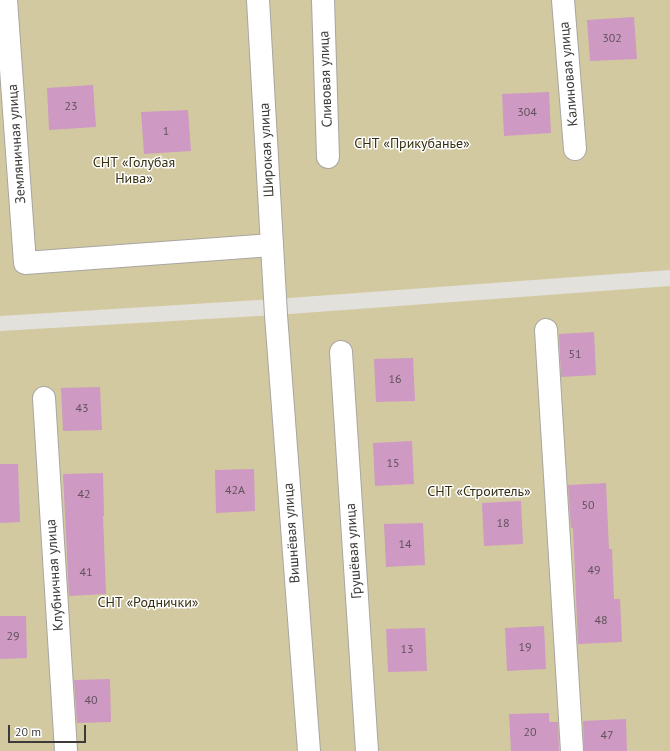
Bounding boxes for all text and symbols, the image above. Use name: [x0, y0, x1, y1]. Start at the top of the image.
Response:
street label: Калиновая улица: [556, 21, 582, 127]
street label: Сливовая улица: [316, 30, 336, 128]
house number: 302: [602, 32, 622, 46]
street label: Земляничная улица: [4, 84, 30, 204]
house number: 23: [64, 100, 78, 114]
street label: Широкая улица: [256, 102, 278, 198]
house number: 304: [517, 106, 537, 120]
house number: 1: [163, 125, 169, 139]
park label: СНТ «Прикубанье»: [354, 136, 470, 152]
park label: СНТ «Голубая Нива»: [93, 155, 175, 188]
house number: 51: [568, 348, 582, 362]
house number: 16: [388, 373, 402, 387]
house number: 43: [75, 402, 89, 416]
house number: 15: [386, 457, 400, 471]
street label: Вишнёвая улица: [280, 482, 304, 584]
house number: 42А: [225, 484, 245, 498]
park label: СНТ «Строитель»: [427, 484, 531, 500]
house number: 42: [77, 488, 91, 502]
house number: 50: [581, 499, 595, 513]
street label: Грушёвая улица: [342, 503, 366, 599]
house number: 18: [496, 517, 510, 531]
street label: Клубничная улица: [43, 518, 67, 632]
house number: 14: [398, 538, 412, 552]
house number: 49: [587, 564, 601, 578]
house number: 41: [79, 566, 93, 580]
park label: СНТ «Роднички»: [97, 595, 199, 611]
house number: 48: [594, 614, 608, 628]
house number: 29: [6, 630, 20, 644]
house number: 19: [518, 641, 532, 655]
house number: 13: [400, 643, 414, 657]
house number: 40: [84, 694, 98, 708]
scale bar: [10, 717, 88, 743]
text: 20 m: [15, 724, 41, 739]
house number: 20: [523, 726, 537, 740]
house number: 47: [600, 729, 614, 743]

